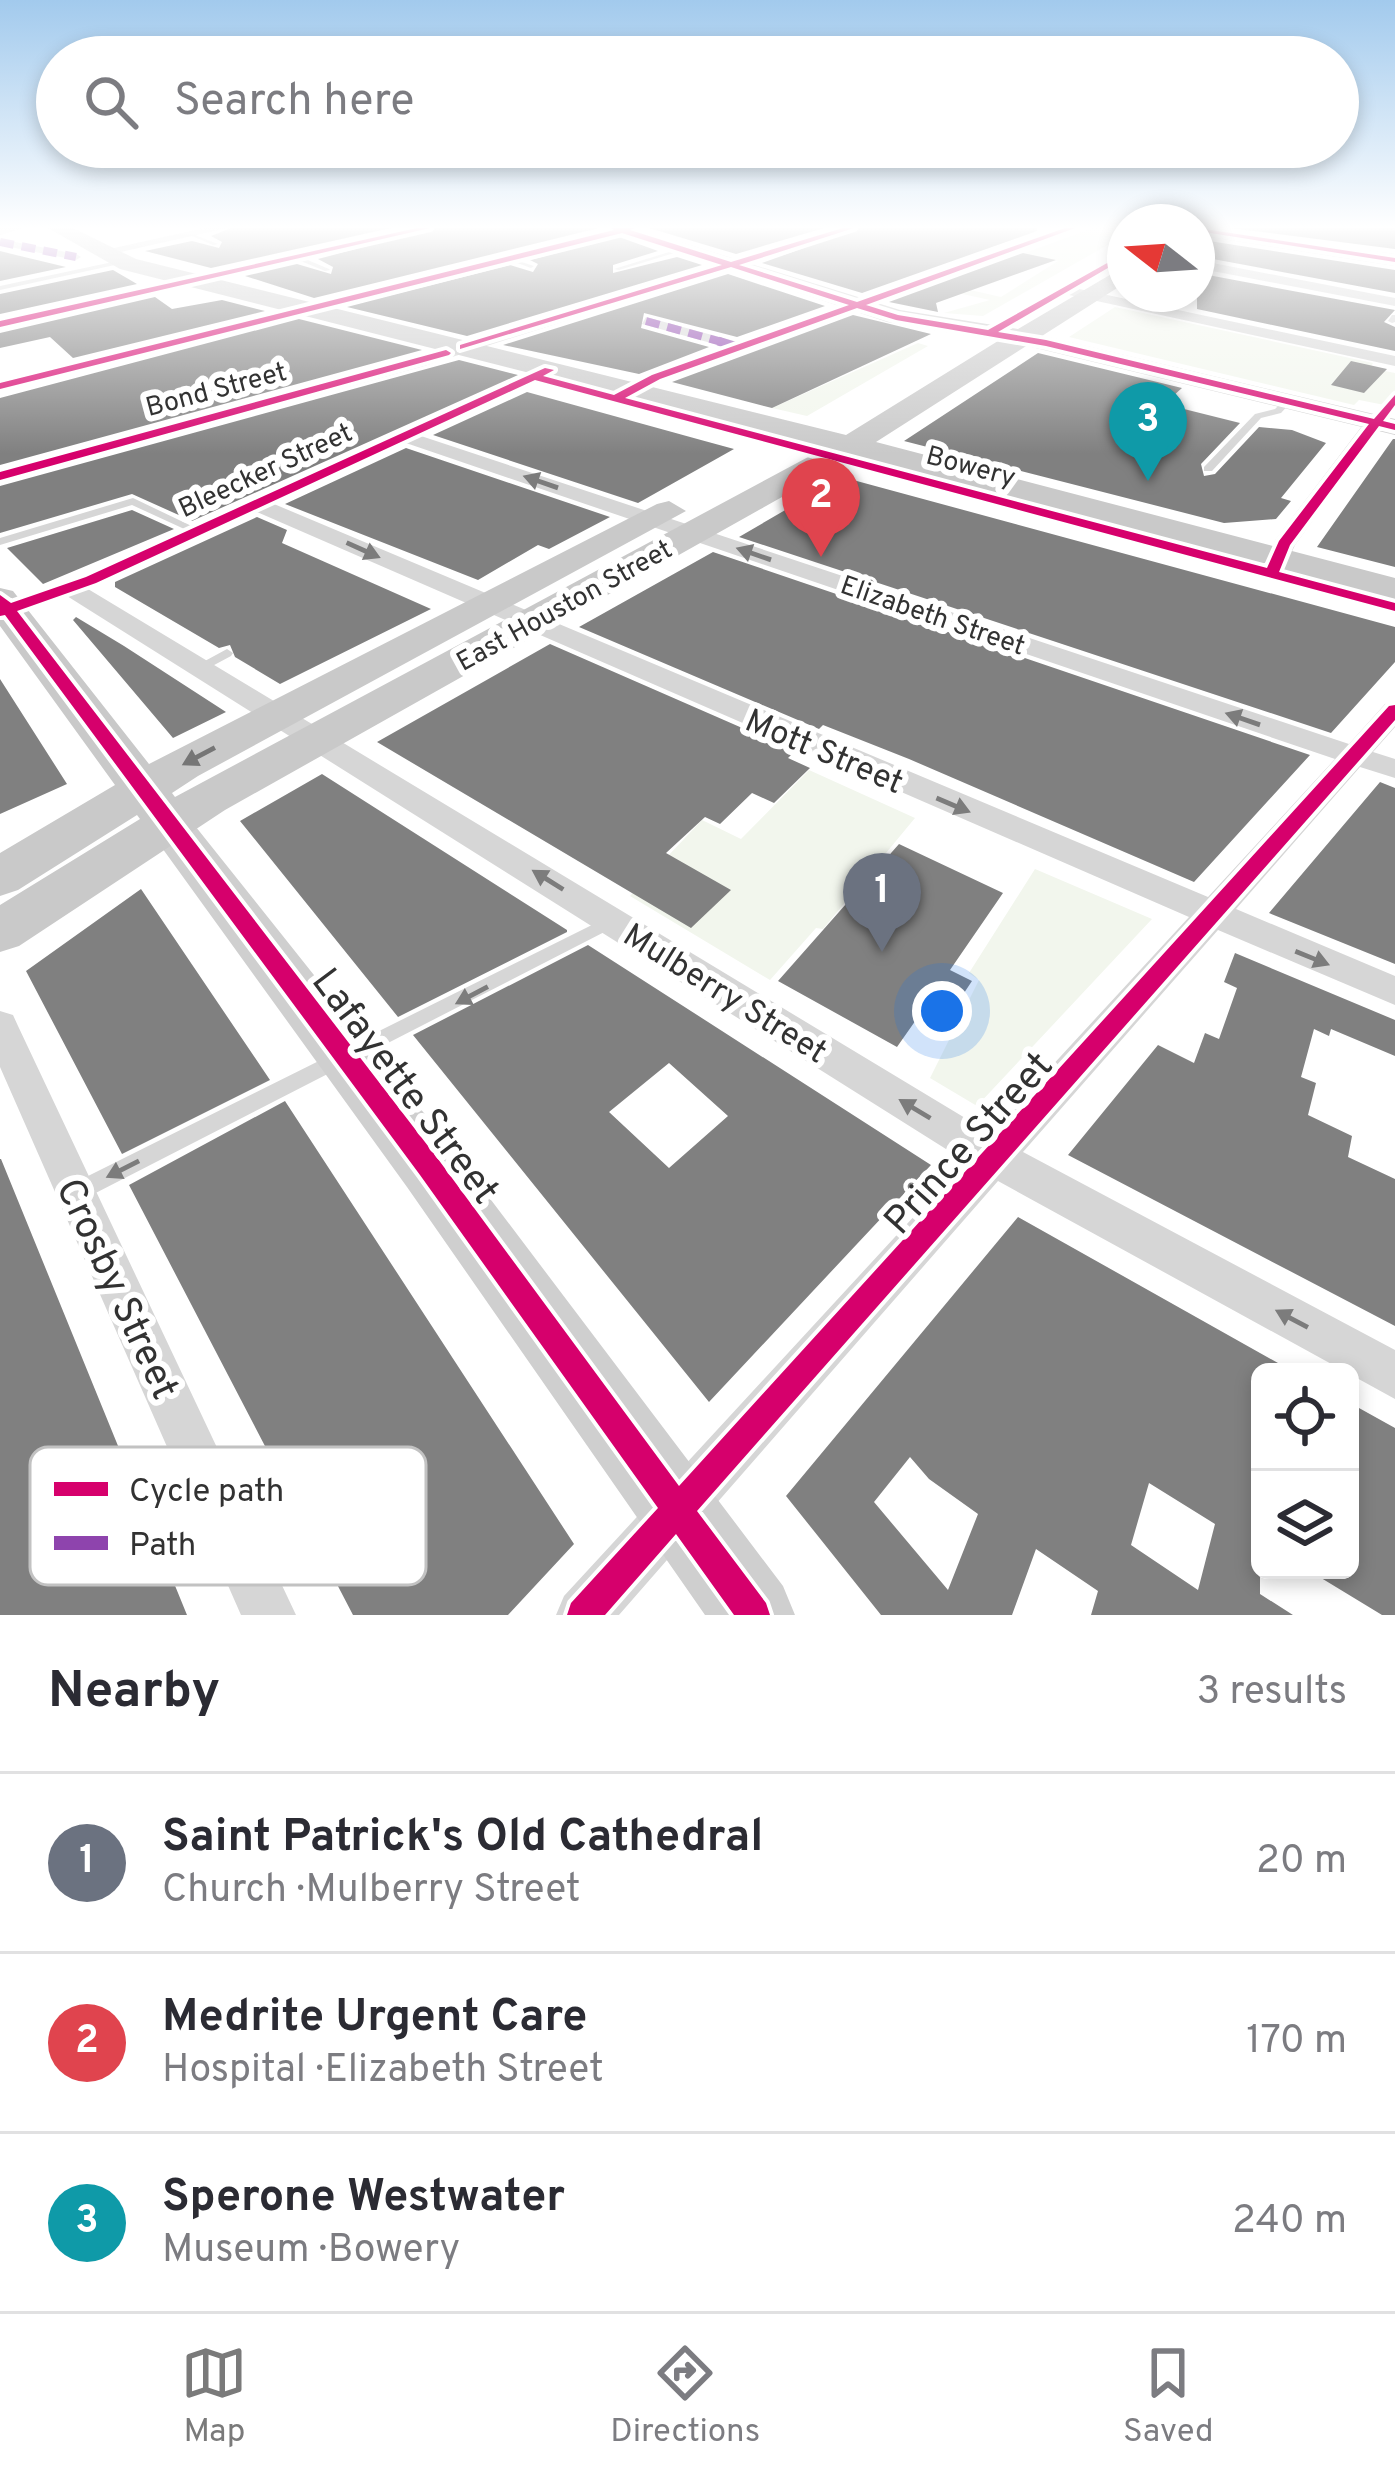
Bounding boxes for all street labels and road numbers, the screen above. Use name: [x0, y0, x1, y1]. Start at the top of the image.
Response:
street label: Bond Street: [142, 356, 291, 426]
street label: Bleecker Street: [174, 417, 358, 527]
street label: Bowery: [922, 440, 1019, 496]
street label: East Houston Street: [451, 533, 679, 680]
street label: Elizabeth Street: [835, 569, 1029, 664]
street label: Mott Street: [738, 702, 909, 806]
street label: Mulberry Street: [614, 916, 834, 1075]
street label: Lafayette Street: [299, 960, 508, 1215]
street label: Prince Street: [875, 1043, 1065, 1247]
street label: Crosby Street: [42, 1172, 187, 1408]

